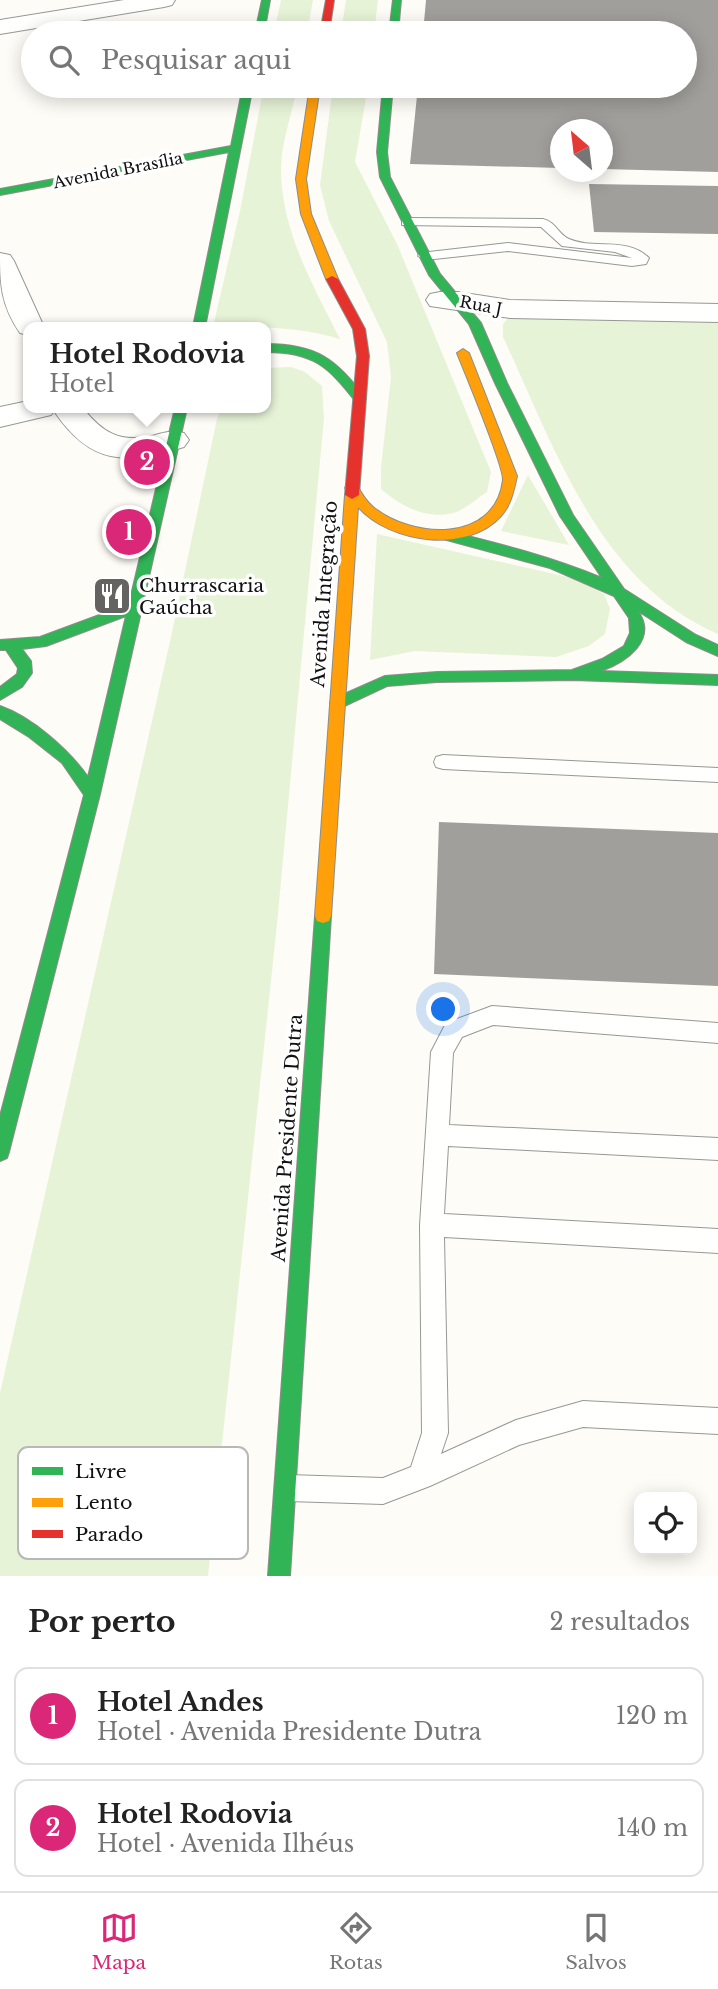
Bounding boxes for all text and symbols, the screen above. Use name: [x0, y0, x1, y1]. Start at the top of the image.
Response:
search box: [21, 21, 697, 98]
icon: search: [45, 41, 83, 79]
text: Pesquisar aqui: [101, 44, 291, 76]
north arrow: [550, 119, 613, 182]
street label: Avenida Brasília: [51, 148, 185, 193]
street label: Rua J: [458, 291, 504, 319]
popup: [23, 322, 271, 413]
text: Hotel Rodovia: [49, 338, 245, 370]
text: Hotel: [49, 370, 114, 398]
pin: 2: [124, 436, 170, 488]
street label: Avenida Integração: [306, 500, 342, 689]
pin: 1: [106, 506, 152, 558]
place label: Churrascaria Gaúcha: [139, 574, 265, 619]
restaurant icon: Churrascaria Gaúcha: [91, 575, 133, 617]
your location: [426, 992, 460, 1026]
street label: Avenida Presidente Dutra: [267, 1013, 307, 1264]
legend: [18, 1447, 248, 1559]
text: Livre: [75, 1460, 127, 1483]
text: Lento: [75, 1491, 132, 1514]
map controls: [634, 1492, 697, 1555]
button: locate: [634, 1492, 697, 1555]
text: Parado: [75, 1523, 143, 1546]
text: Por perto: [28, 1603, 176, 1640]
text: 2 resultados: [550, 1608, 690, 1636]
text: Hotel Andes: [97, 1686, 264, 1718]
text: 1: [48, 1702, 58, 1730]
text: 120 m: [616, 1702, 688, 1730]
text: Hotel · Avenida Presidente Dutra: [97, 1718, 482, 1746]
text: Hotel Rodovia: [97, 1798, 293, 1830]
text: 2: [46, 1814, 60, 1842]
text: 140 m: [617, 1814, 688, 1842]
text: Hotel · Avenida Ilhéus: [97, 1830, 354, 1858]
tab: Mapa: [91, 1909, 146, 1974]
tab: Rotas: [329, 1909, 383, 1974]
tab: Salvos: [565, 1909, 627, 1974]

